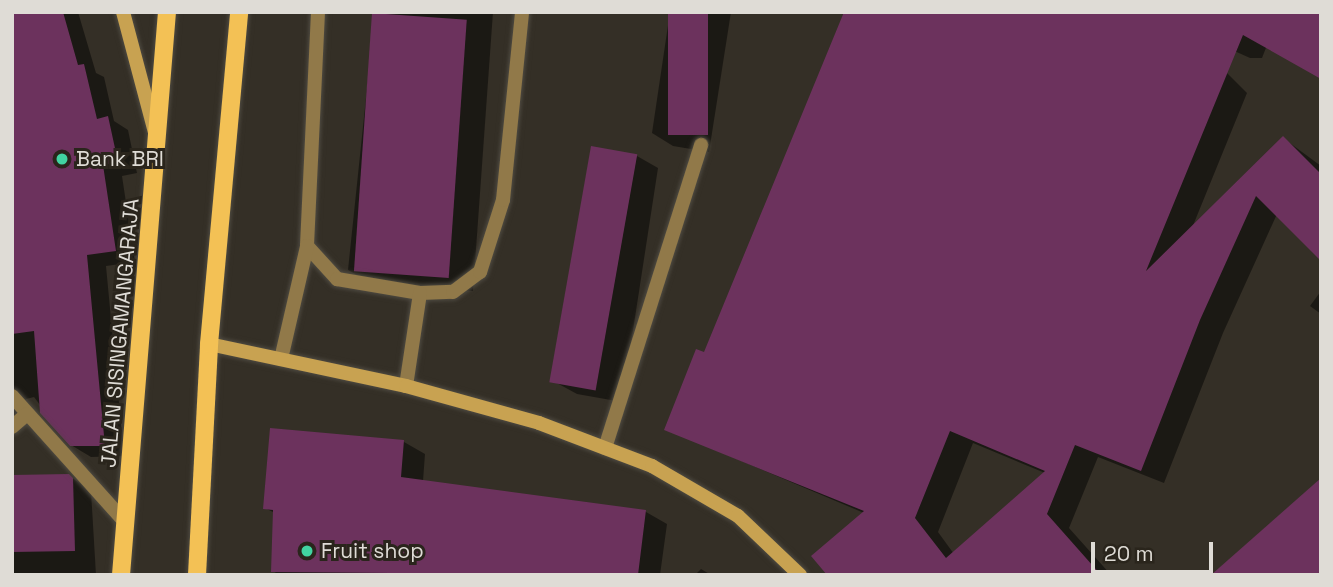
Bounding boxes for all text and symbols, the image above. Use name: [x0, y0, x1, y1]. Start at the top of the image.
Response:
place label: Bank BRI: [76, 146, 164, 172]
marker: Bank BRI: [54, 151, 70, 167]
street label: JALAN SISINGAMANGARAJA: [96, 197, 144, 469]
scale bar: [1095, 528, 1218, 572]
place label: Fruit shop: [321, 538, 424, 564]
text: 20 m: [1104, 540, 1154, 567]
marker: Fruit shop: [299, 543, 315, 559]

